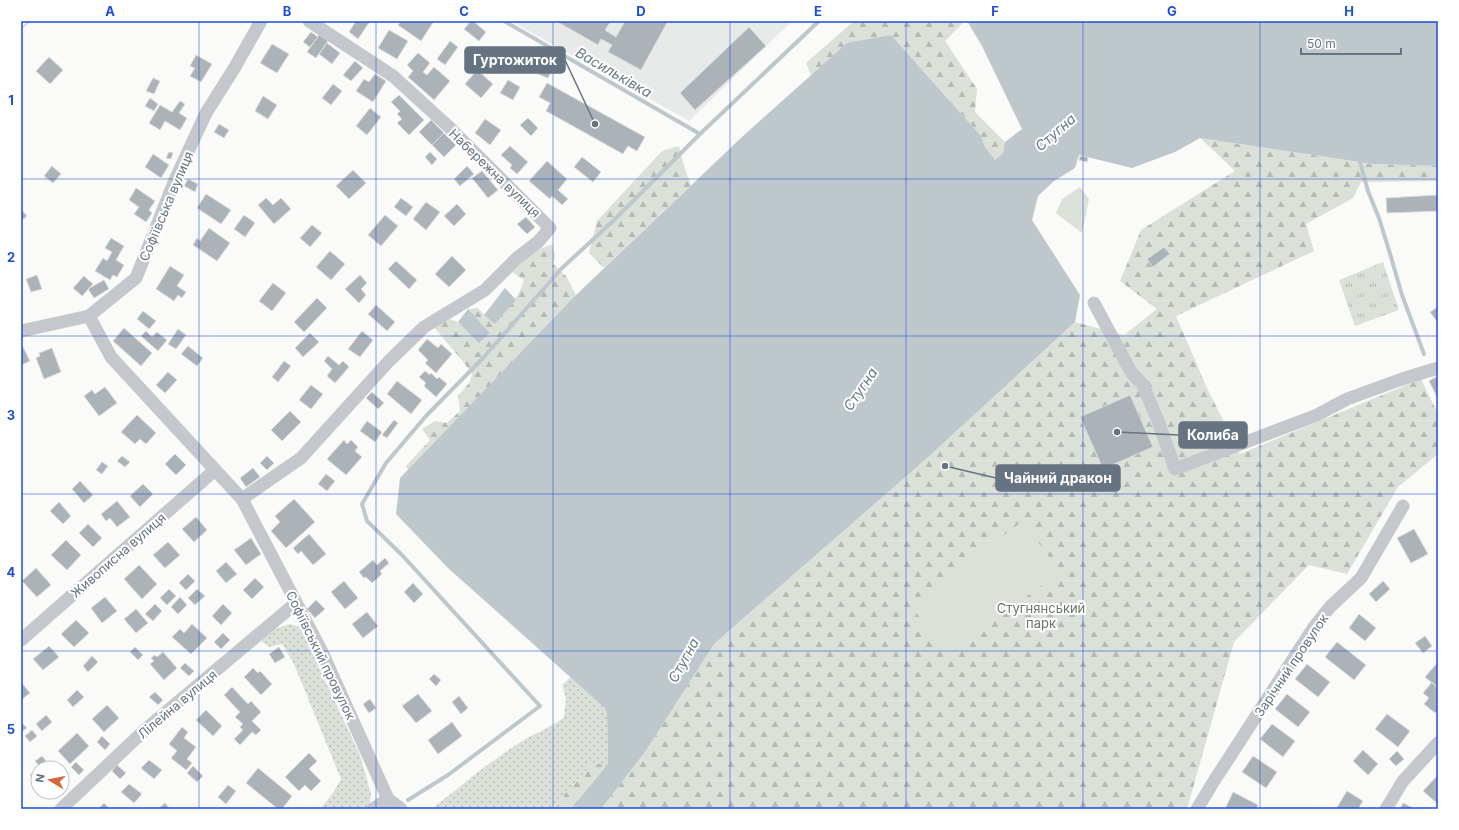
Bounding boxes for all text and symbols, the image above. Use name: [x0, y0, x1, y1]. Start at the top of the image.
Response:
text: A: [105, 3, 115, 19]
text: B: [283, 3, 292, 19]
text: C: [459, 3, 469, 19]
text: D: [636, 3, 646, 19]
text: E: [814, 3, 822, 19]
text: F: [991, 3, 999, 19]
text: G: [1167, 3, 1177, 19]
text: H: [1344, 3, 1354, 19]
scale bar: [1301, 30, 1401, 56]
text: 50 m: [1307, 36, 1336, 51]
water label: Васильківка: [573, 43, 655, 101]
callout: Гуртожиток: [465, 47, 565, 73]
text: Гуртожиток: [473, 51, 558, 68]
text: 1: [8, 92, 14, 108]
water label: Стугна: [1031, 110, 1079, 154]
street label: Набережна вулиця: [446, 125, 544, 221]
street label: Софіївська вулиця: [136, 149, 196, 263]
text: 2: [7, 249, 15, 265]
water label: Стугна: [840, 364, 881, 414]
text: 3: [7, 407, 15, 423]
callout: Колиба: [1179, 422, 1247, 448]
text: Колиба: [1187, 426, 1239, 443]
callout: Чайний дракон: [996, 465, 1120, 491]
text: Чайний дракон: [1004, 469, 1112, 486]
street label: Живописна вулиця: [67, 509, 169, 601]
text: 4: [7, 564, 16, 580]
street label: Софіївський провулок: [283, 588, 359, 722]
park label: Стугнянський парк: [997, 600, 1085, 631]
street label: Зарічний провулок: [1251, 611, 1331, 719]
water label: Стугна: [664, 635, 702, 685]
street label: Лілейна вулиця: [134, 666, 220, 742]
text: 5: [7, 721, 15, 737]
north arrow: [30, 760, 70, 800]
text: N: [33, 773, 48, 784]

